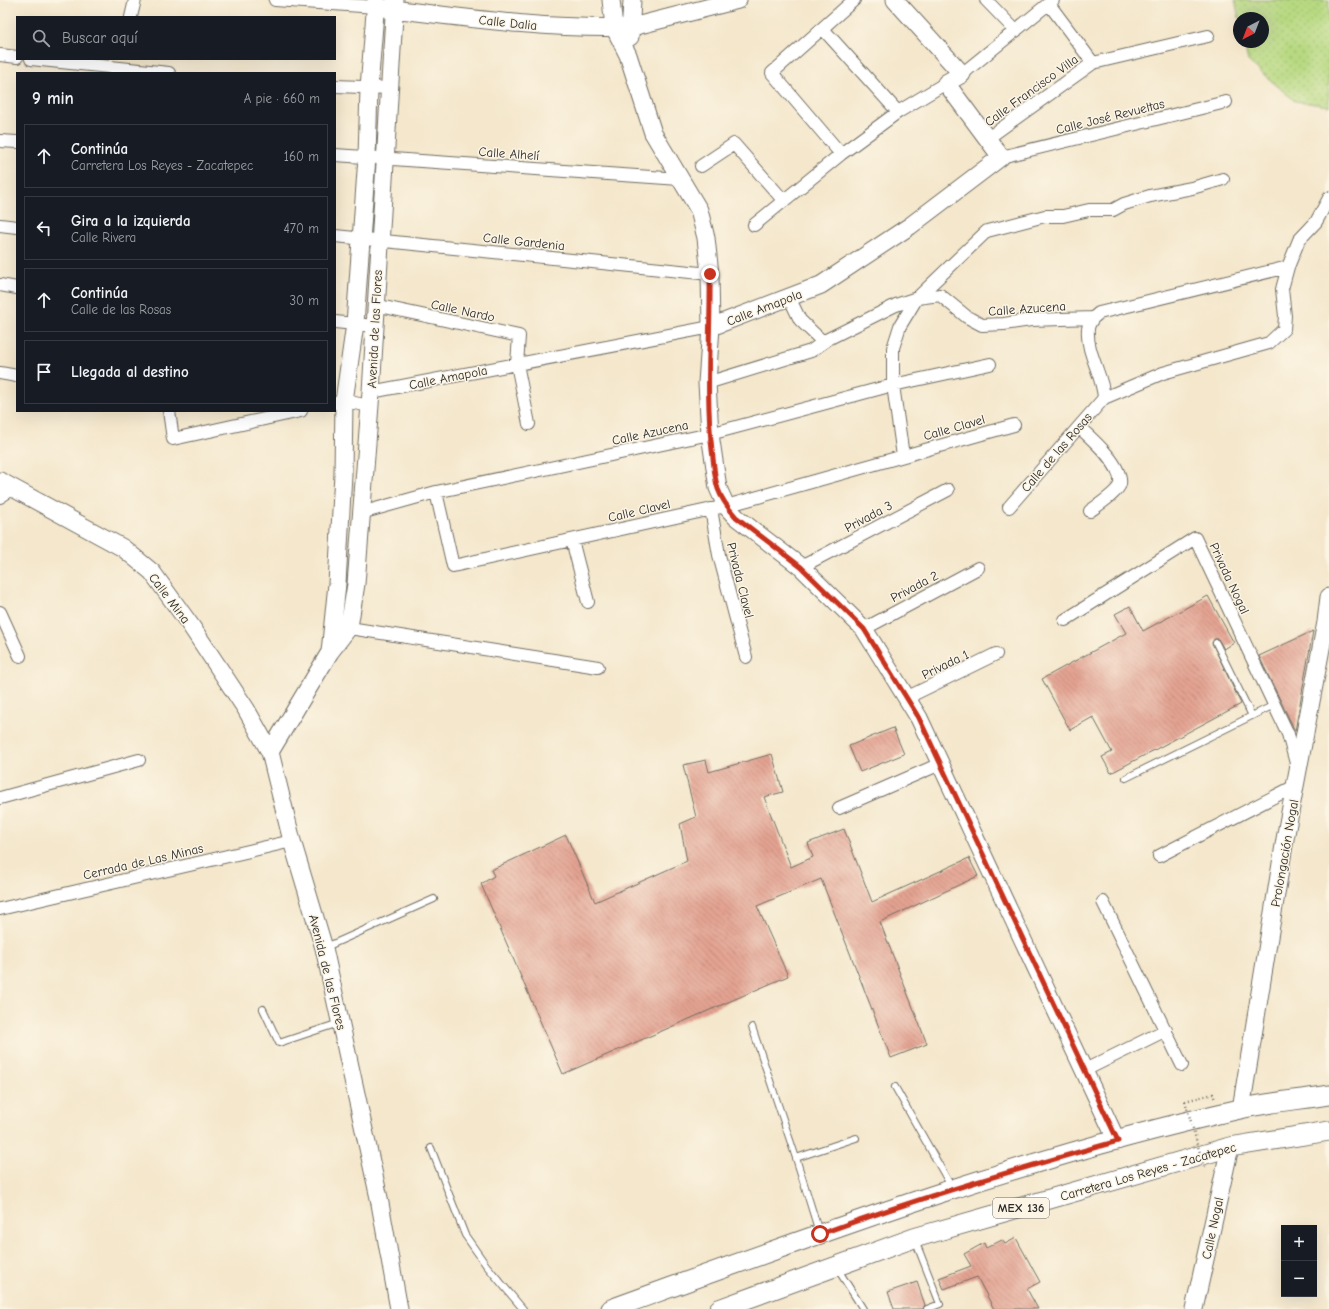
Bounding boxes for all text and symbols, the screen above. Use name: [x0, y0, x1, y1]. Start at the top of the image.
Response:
street label: Calle Dalia: [478, 12, 538, 33]
north arrow: [1233, 12, 1269, 48]
search box: [16, 16, 336, 60]
icon: search: [30, 27, 52, 49]
text: Buscar aquí: [62, 29, 138, 47]
street label: Calle Francisco Villa: [982, 51, 1081, 129]
text: 9 min: [32, 89, 74, 108]
text: A pie · 660 m: [244, 91, 320, 106]
street label: Calle José Revueltas: [1054, 96, 1166, 137]
text: Continúa: [71, 140, 128, 158]
street label: Calle Alhelí: [478, 144, 541, 163]
icon: ahead: [33, 145, 55, 167]
text: 160 m: [284, 149, 319, 164]
text: Carretera Los Reyes - Zacatepec: [71, 158, 253, 173]
text: Gira a la izquierda: [71, 212, 191, 230]
icon: left: [33, 217, 55, 239]
text: 470 m: [284, 221, 319, 236]
text: Calle Rivera: [71, 230, 136, 245]
street label: Calle Gardenia: [482, 230, 566, 253]
route end: [701, 265, 719, 283]
street label: Avenida de las Flores: [364, 269, 385, 389]
text: Continúa: [71, 284, 128, 302]
street label: Calle Amapola: [724, 286, 804, 329]
icon: ahead: [33, 289, 55, 311]
text: 30 m: [289, 293, 319, 308]
street label: Calle Nardo: [430, 296, 496, 325]
street label: Calle Azucena: [988, 298, 1066, 319]
text: Calle de las Rosas: [71, 302, 171, 317]
icon: arrive: [33, 361, 55, 383]
text: Llegada al destino: [71, 363, 189, 381]
street label: Calle Amapola: [408, 363, 489, 392]
street label: Calle de las Rosas: [1018, 410, 1095, 495]
street label: Calle Clavel: [922, 412, 987, 443]
street label: Calle Azucena: [611, 417, 690, 448]
street label: Calle Clavel: [607, 496, 672, 525]
street label: Privada 3: [842, 498, 895, 535]
street label: Privada Nogal: [1206, 540, 1253, 616]
street label: Privada Clavel: [724, 541, 757, 619]
street label: Privada 2: [888, 568, 941, 605]
street label: Calle Mina: [146, 570, 193, 626]
street label: Privada 1: [919, 647, 971, 682]
street label: Prolongación Nogal: [1268, 798, 1301, 908]
street label: Cerrada de Las Minas: [82, 840, 205, 883]
street label: Avenida de las Flores: [306, 913, 349, 1031]
street label: Carretera Los Reyes - Zacatepec: [1058, 1139, 1238, 1204]
street label: Calle Nogal: [1199, 1196, 1226, 1261]
road number: MEX 136: [993, 1198, 1049, 1218]
route start: [811, 1225, 829, 1243]
map controls: [1281, 1225, 1317, 1297]
button: +: [1281, 1225, 1317, 1261]
button: −: [1281, 1261, 1317, 1297]

